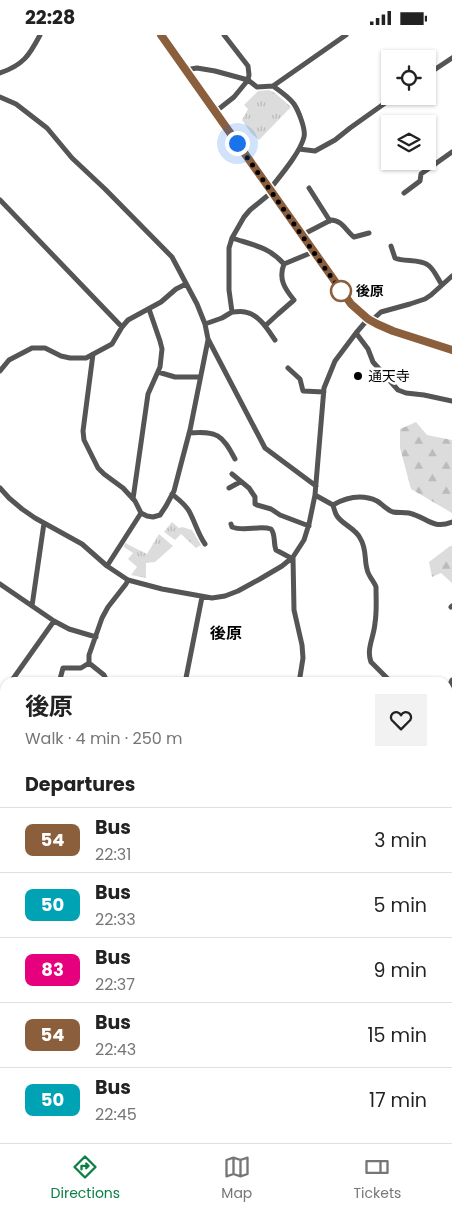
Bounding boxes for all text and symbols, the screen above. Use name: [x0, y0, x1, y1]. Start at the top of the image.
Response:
text: 22:28: [25, 4, 75, 31]
map controls: [381, 50, 436, 170]
button: locate: [381, 50, 436, 105]
button: layers: [381, 115, 436, 170]
your location: [225, 131, 250, 156]
marker: 後原: [330, 280, 352, 302]
place label: 後原: [356, 281, 384, 301]
place label: 通天寺: [368, 366, 410, 386]
marker: 通天寺: [352, 370, 364, 382]
district label: 後原: [210, 622, 242, 645]
text: 後原: [25, 690, 73, 723]
button: heart: [375, 694, 427, 746]
text: Walk · 4 min · 250 m: [25, 727, 183, 750]
text: Departures: [25, 771, 135, 798]
text: Bus: [95, 814, 131, 841]
text: 54: [41, 827, 64, 852]
text: 3 min: [374, 827, 427, 854]
text: 22:31: [95, 843, 131, 866]
text: Bus: [95, 879, 131, 906]
text: 50: [41, 892, 64, 917]
text: 5 min: [374, 892, 427, 919]
text: 22:33: [95, 908, 136, 931]
text: Bus: [95, 944, 131, 971]
text: 83: [41, 957, 64, 982]
text: 9 min: [374, 957, 427, 984]
text: 22:37: [95, 973, 135, 996]
text: Bus: [95, 1009, 131, 1036]
text: 54: [41, 1022, 64, 1047]
text: 15 min: [368, 1022, 427, 1049]
text: 22:43: [95, 1038, 136, 1061]
text: Bus: [95, 1074, 131, 1101]
text: 50: [41, 1087, 64, 1112]
text: 17 min: [369, 1087, 427, 1114]
text: 22:45: [95, 1103, 137, 1126]
tab: Directions: [51, 1153, 120, 1204]
tab: Map: [221, 1153, 252, 1204]
tab: Tickets: [354, 1153, 401, 1204]

